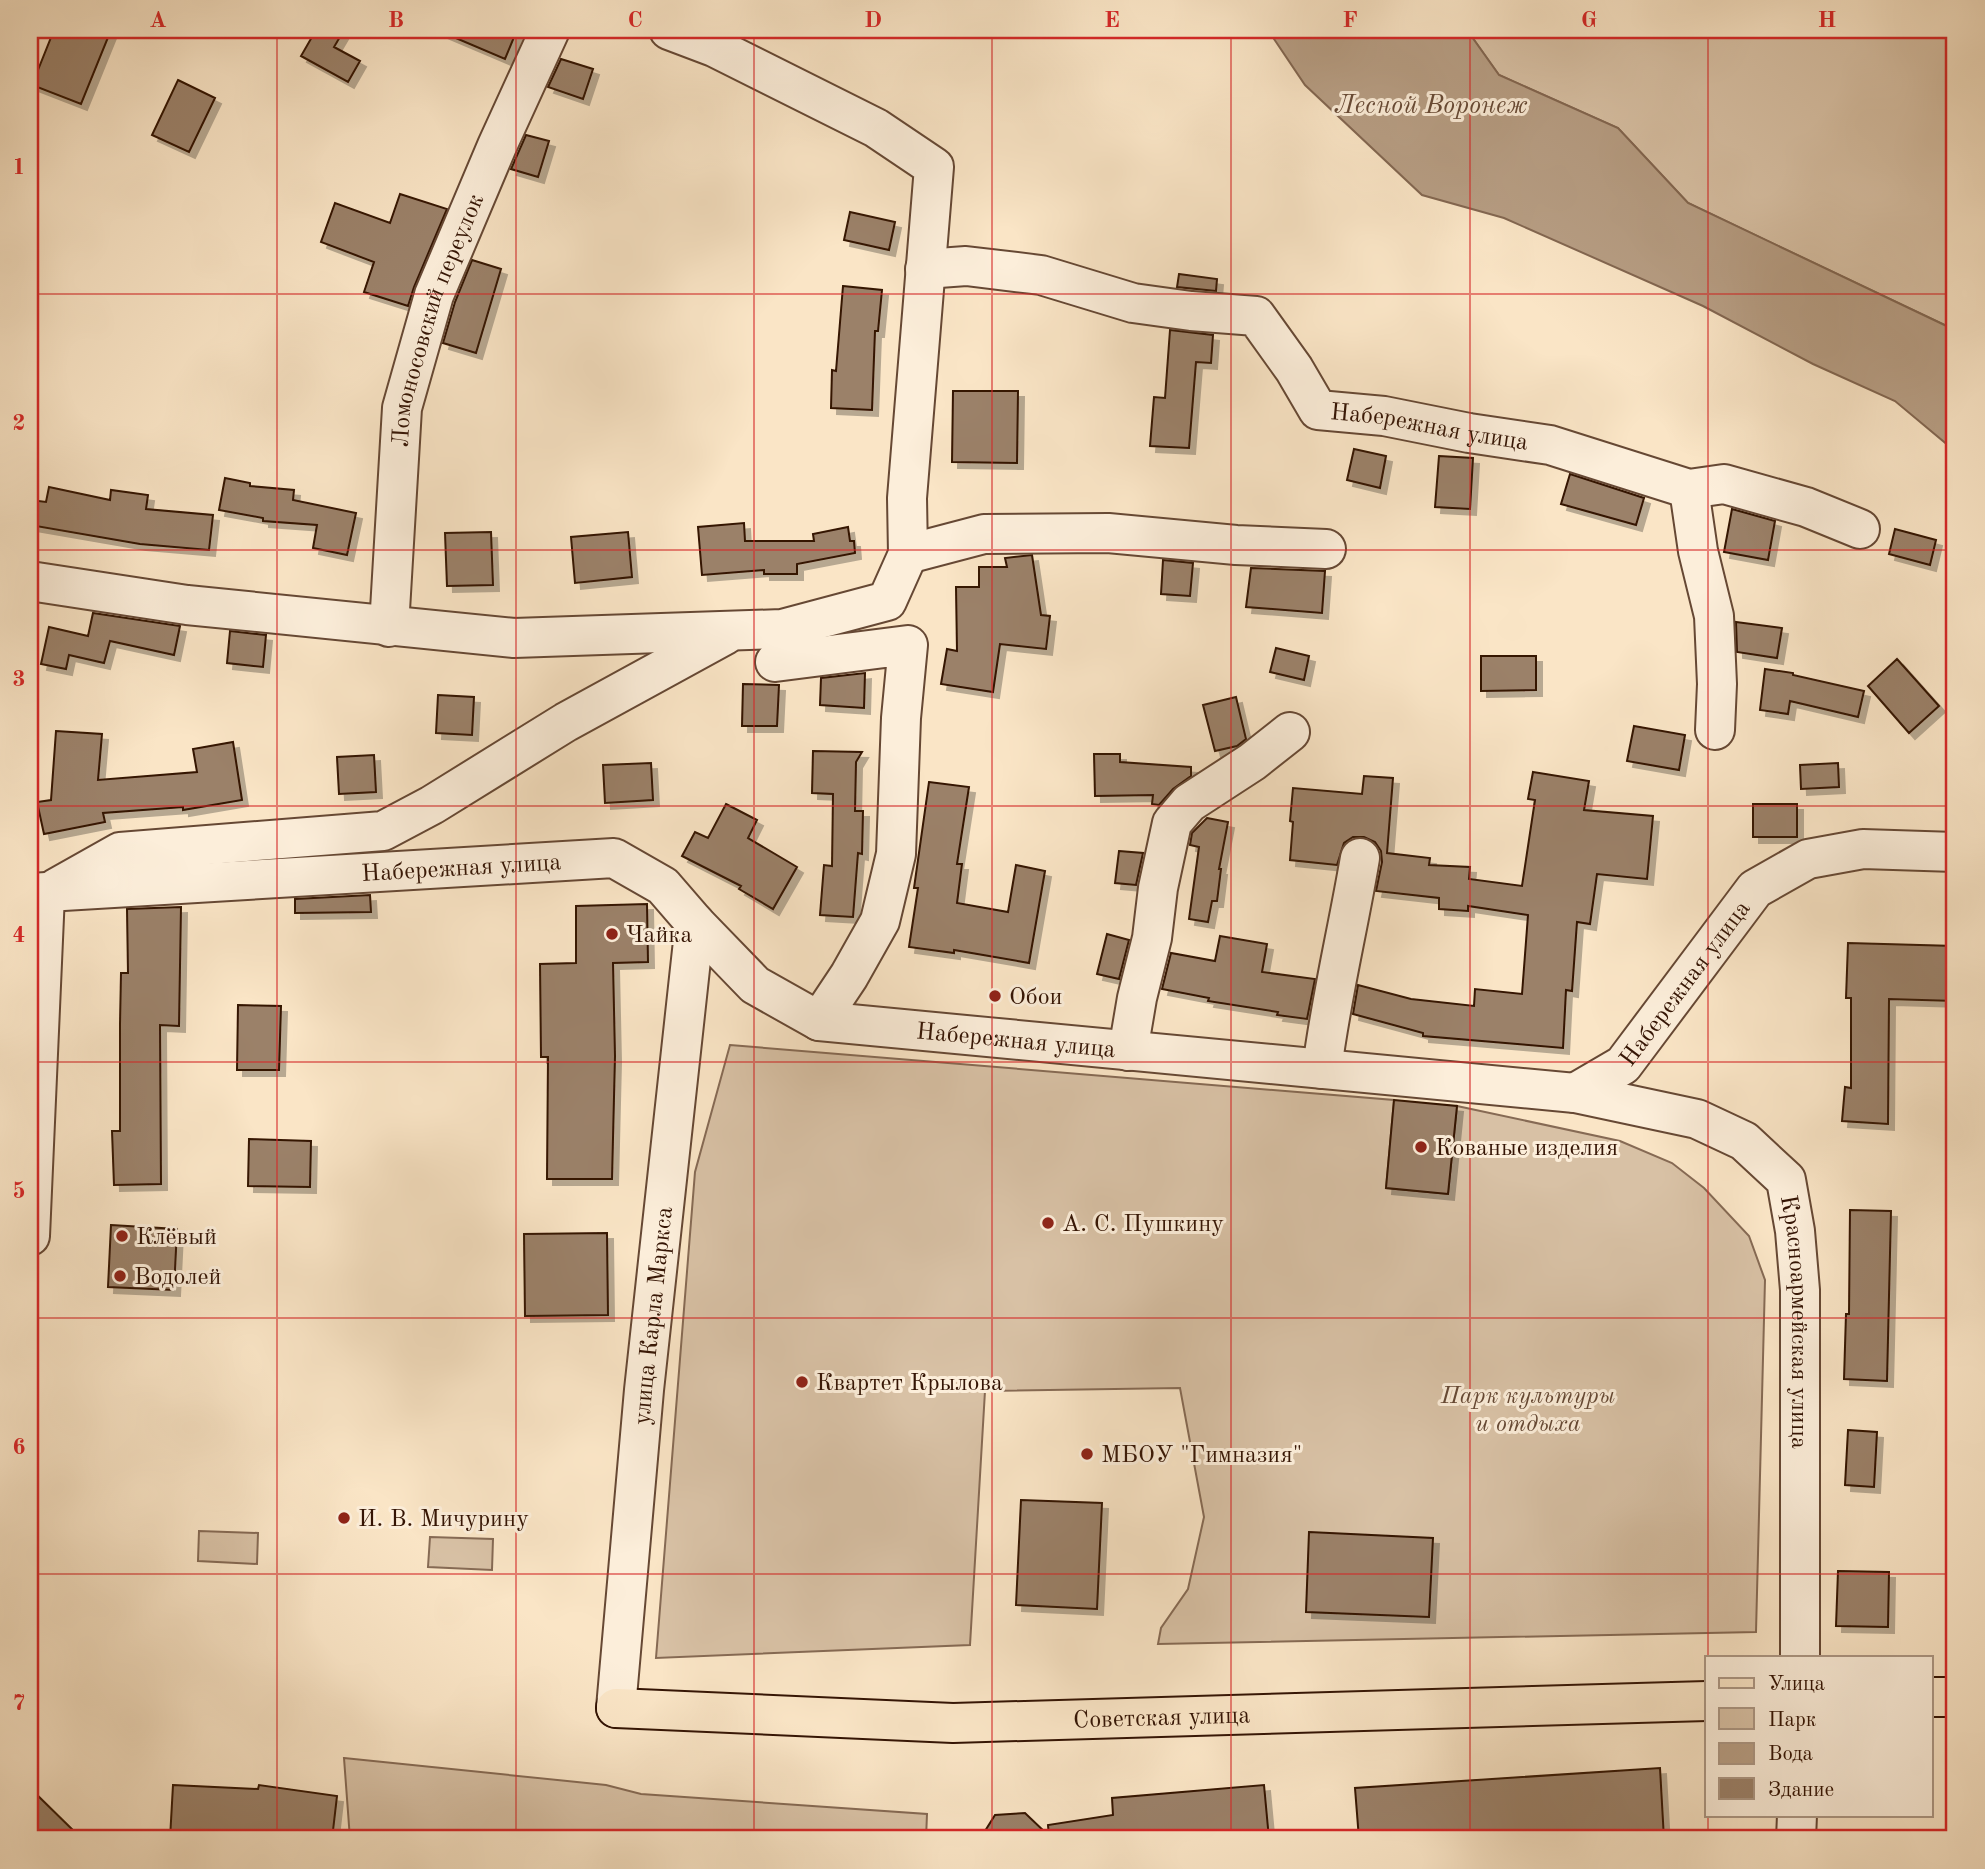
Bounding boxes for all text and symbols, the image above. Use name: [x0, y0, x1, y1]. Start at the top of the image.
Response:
text: A: [149, 9, 167, 32]
text: B: [388, 9, 404, 32]
text: C: [627, 9, 643, 32]
text: D: [864, 9, 882, 32]
text: E: [1104, 9, 1120, 32]
text: F: [1342, 9, 1358, 32]
text: G: [1581, 9, 1597, 32]
text: H: [1818, 9, 1836, 32]
water label: Лесной Воронеж: [1334, 93, 1528, 119]
text: 1: [12, 156, 26, 179]
street label: Ломоносовский переулок: [390, 191, 489, 448]
street label: Набережная улица: [1329, 401, 1530, 456]
text: 2: [12, 412, 26, 435]
text: 3: [12, 668, 26, 691]
street label: Набережная улица: [361, 851, 562, 887]
street label: Набережная улица: [1616, 897, 1756, 1072]
text: 4: [12, 924, 26, 947]
place label: Чайка: [626, 924, 692, 948]
marker: Чайка: [604, 926, 620, 942]
place label: Обои: [1009, 986, 1063, 1010]
marker: Обои: [987, 988, 1003, 1004]
street label: Набережная улица: [915, 1020, 1117, 1063]
place label: Кованые изделия: [1435, 1137, 1618, 1161]
marker: Кованые изделия: [1413, 1139, 1429, 1155]
text: 5: [12, 1180, 26, 1203]
street label: Красноармейская улица: [1775, 1193, 1810, 1449]
street label: улица Карла Маркса: [631, 1205, 678, 1426]
place label: А. С. Пушкину: [1062, 1213, 1224, 1237]
marker: А. С. Пушкину: [1040, 1215, 1056, 1231]
place label: Клёвый: [136, 1226, 217, 1250]
marker: Клёвый: [114, 1228, 130, 1244]
place label: Водолей: [134, 1266, 222, 1290]
marker: Водолей: [112, 1268, 128, 1284]
place label: Квартет Крылова: [816, 1372, 1003, 1396]
marker: Квартет Крылова: [794, 1374, 810, 1390]
park label: Парк культуры и отдыха: [1440, 1385, 1615, 1437]
text: 6: [12, 1436, 26, 1459]
place label: МБОУ "Гимназия": [1101, 1444, 1302, 1468]
marker: МБОУ "Гимназия": [1079, 1446, 1095, 1462]
place label: И. В. Мичурину: [358, 1508, 529, 1532]
marker: И. В. Мичурину: [336, 1510, 352, 1526]
legend: [1705, 1656, 1932, 1816]
text: Улица: [1768, 1674, 1825, 1695]
text: 7: [12, 1692, 26, 1715]
street label: Советская улица: [1073, 1704, 1251, 1733]
text: Парк: [1768, 1710, 1817, 1731]
text: Вода: [1768, 1744, 1813, 1765]
text: Здание: [1768, 1780, 1834, 1801]

